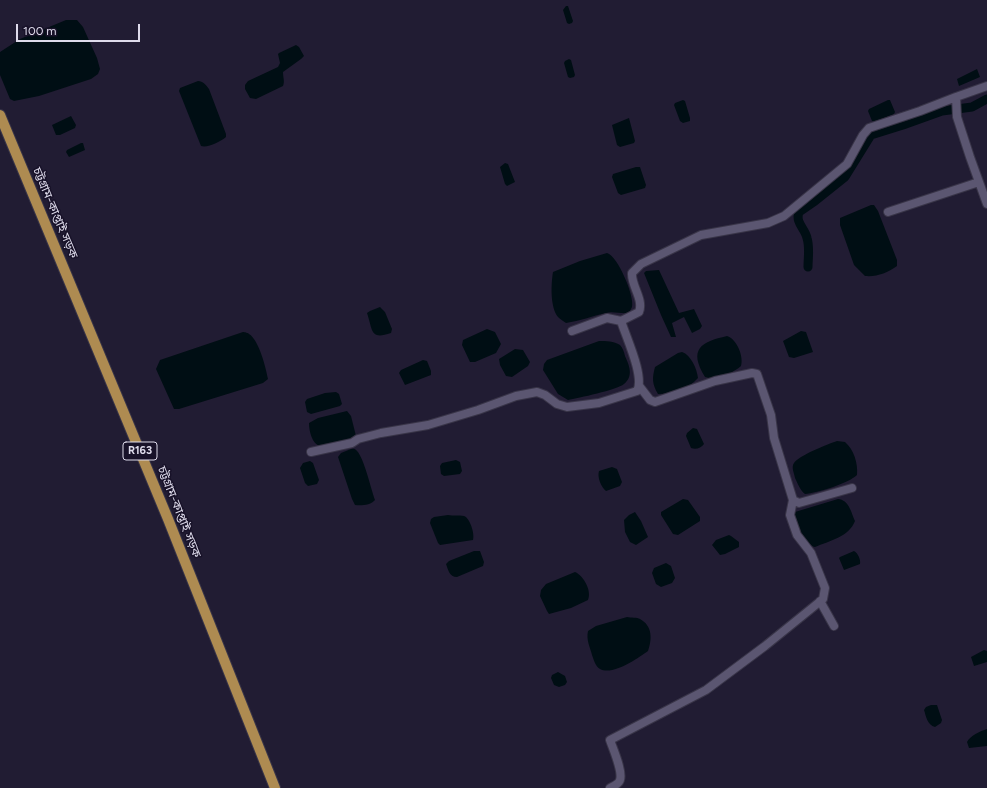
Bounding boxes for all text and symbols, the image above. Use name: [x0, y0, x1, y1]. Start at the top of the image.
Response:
scale bar: [18, 16, 142, 42]
text: 100 m: [23, 24, 57, 38]
street label: চট্টগ্রাম-কাপ্তাই সড়ক: [29, 165, 81, 261]
road number: R163: [123, 442, 157, 460]
street label: চট্টগ্রাম-কাপ্তাই সড়ক: [154, 464, 204, 560]

